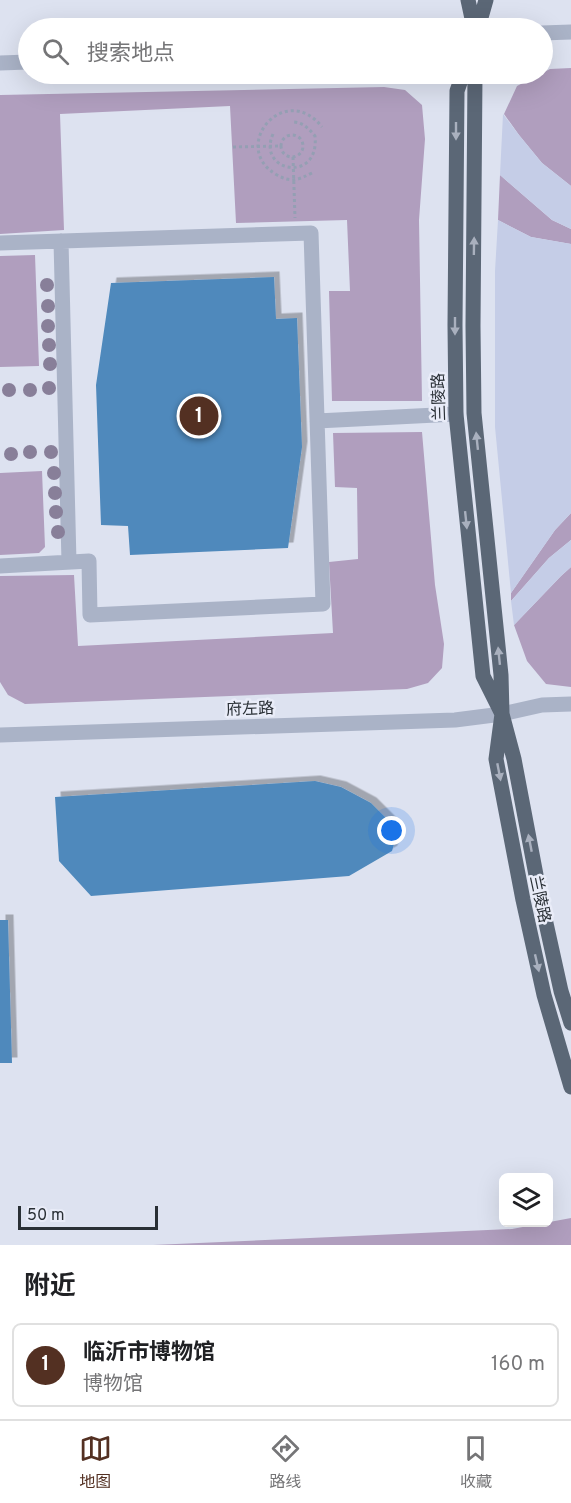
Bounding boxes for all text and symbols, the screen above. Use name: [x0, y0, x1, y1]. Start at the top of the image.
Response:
search box: [18, 18, 553, 84]
icon: search: [39, 35, 72, 68]
text: 搜索地点: [87, 41, 175, 68]
one-way arrow: [452, 121, 461, 140]
one-way arrow: [469, 237, 479, 256]
one-way arrow: [450, 316, 460, 335]
street label: 兰陵路: [429, 373, 451, 421]
pin: 1: [180, 394, 218, 438]
one-way arrow: [472, 432, 482, 451]
one-way arrow: [461, 511, 471, 530]
one-way arrow: [494, 646, 504, 665]
street label: 府左路: [226, 699, 274, 721]
one-way arrow: [495, 763, 504, 782]
your location: [377, 816, 406, 845]
one-way arrow: [525, 834, 534, 853]
street label: 兰陵路: [524, 874, 554, 925]
one-way arrow: [533, 954, 542, 973]
map controls: [499, 1173, 553, 1227]
button: layers: [499, 1173, 553, 1227]
scale bar: [18, 1203, 158, 1230]
text: 50 m: [27, 1206, 65, 1226]
text: 附近: [24, 1271, 76, 1304]
text: 临沂市博物馆: [83, 1340, 215, 1367]
text: 1: [42, 1352, 50, 1378]
text: 160 m: [491, 1352, 545, 1378]
text: 博物馆: [83, 1372, 143, 1398]
tab: 地图: [79, 1432, 112, 1493]
tab: 路线: [269, 1432, 302, 1493]
tab: 收藏: [459, 1432, 492, 1493]

